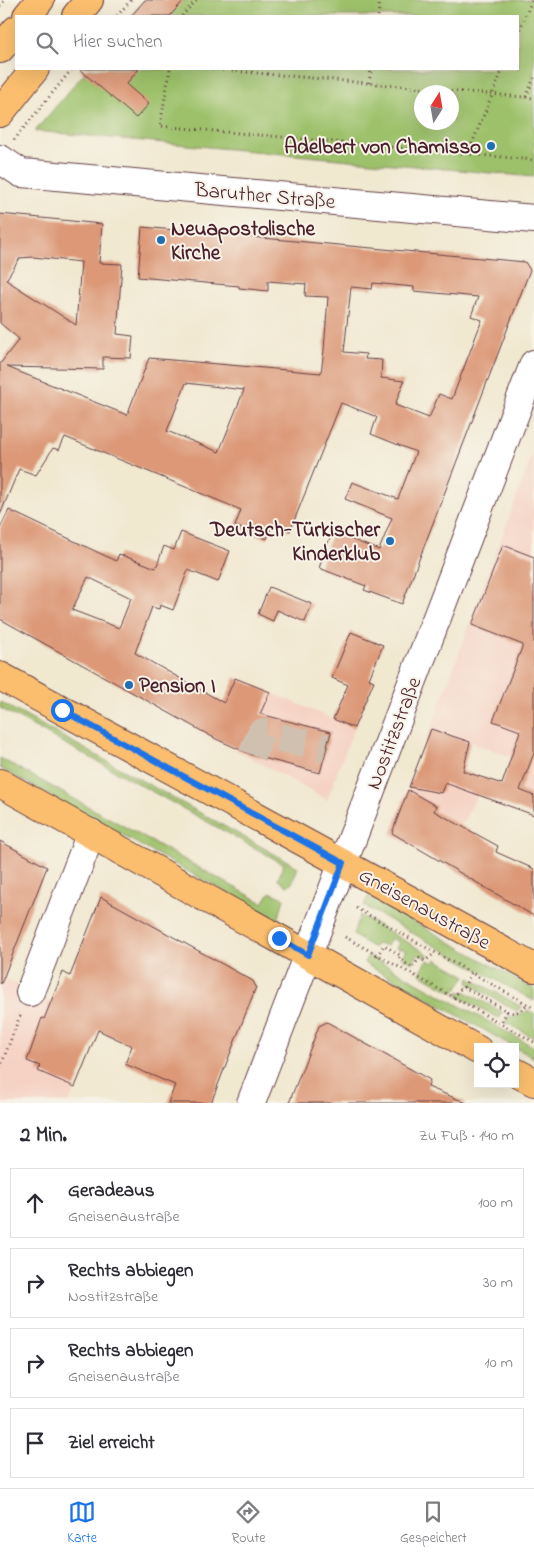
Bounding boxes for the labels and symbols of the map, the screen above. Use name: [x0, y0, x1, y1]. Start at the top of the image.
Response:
north arrow: [414, 85, 459, 130]
place label: Adelbert von Chamisso: [284, 133, 481, 163]
marker: Adelbert von Chamisso: [485, 140, 497, 152]
street label: Baruther Straße: [192, 176, 337, 218]
place label: Neuapostolische Kirche: [171, 215, 316, 269]
marker: Neuapostolische Kirche: [155, 234, 167, 246]
place label: Deutsch-Türkischer Kinderklub: [209, 516, 381, 570]
marker: Deutsch-Türkischer Kinderklub: [384, 535, 396, 547]
place label: Pension I: [139, 672, 216, 702]
street label: Nostitzstraße: [360, 672, 430, 794]
marker: Pension I: [123, 679, 135, 691]
route start: [51, 699, 74, 722]
street label: Gneisenaustraße: [353, 861, 496, 959]
route end: [268, 927, 291, 950]

